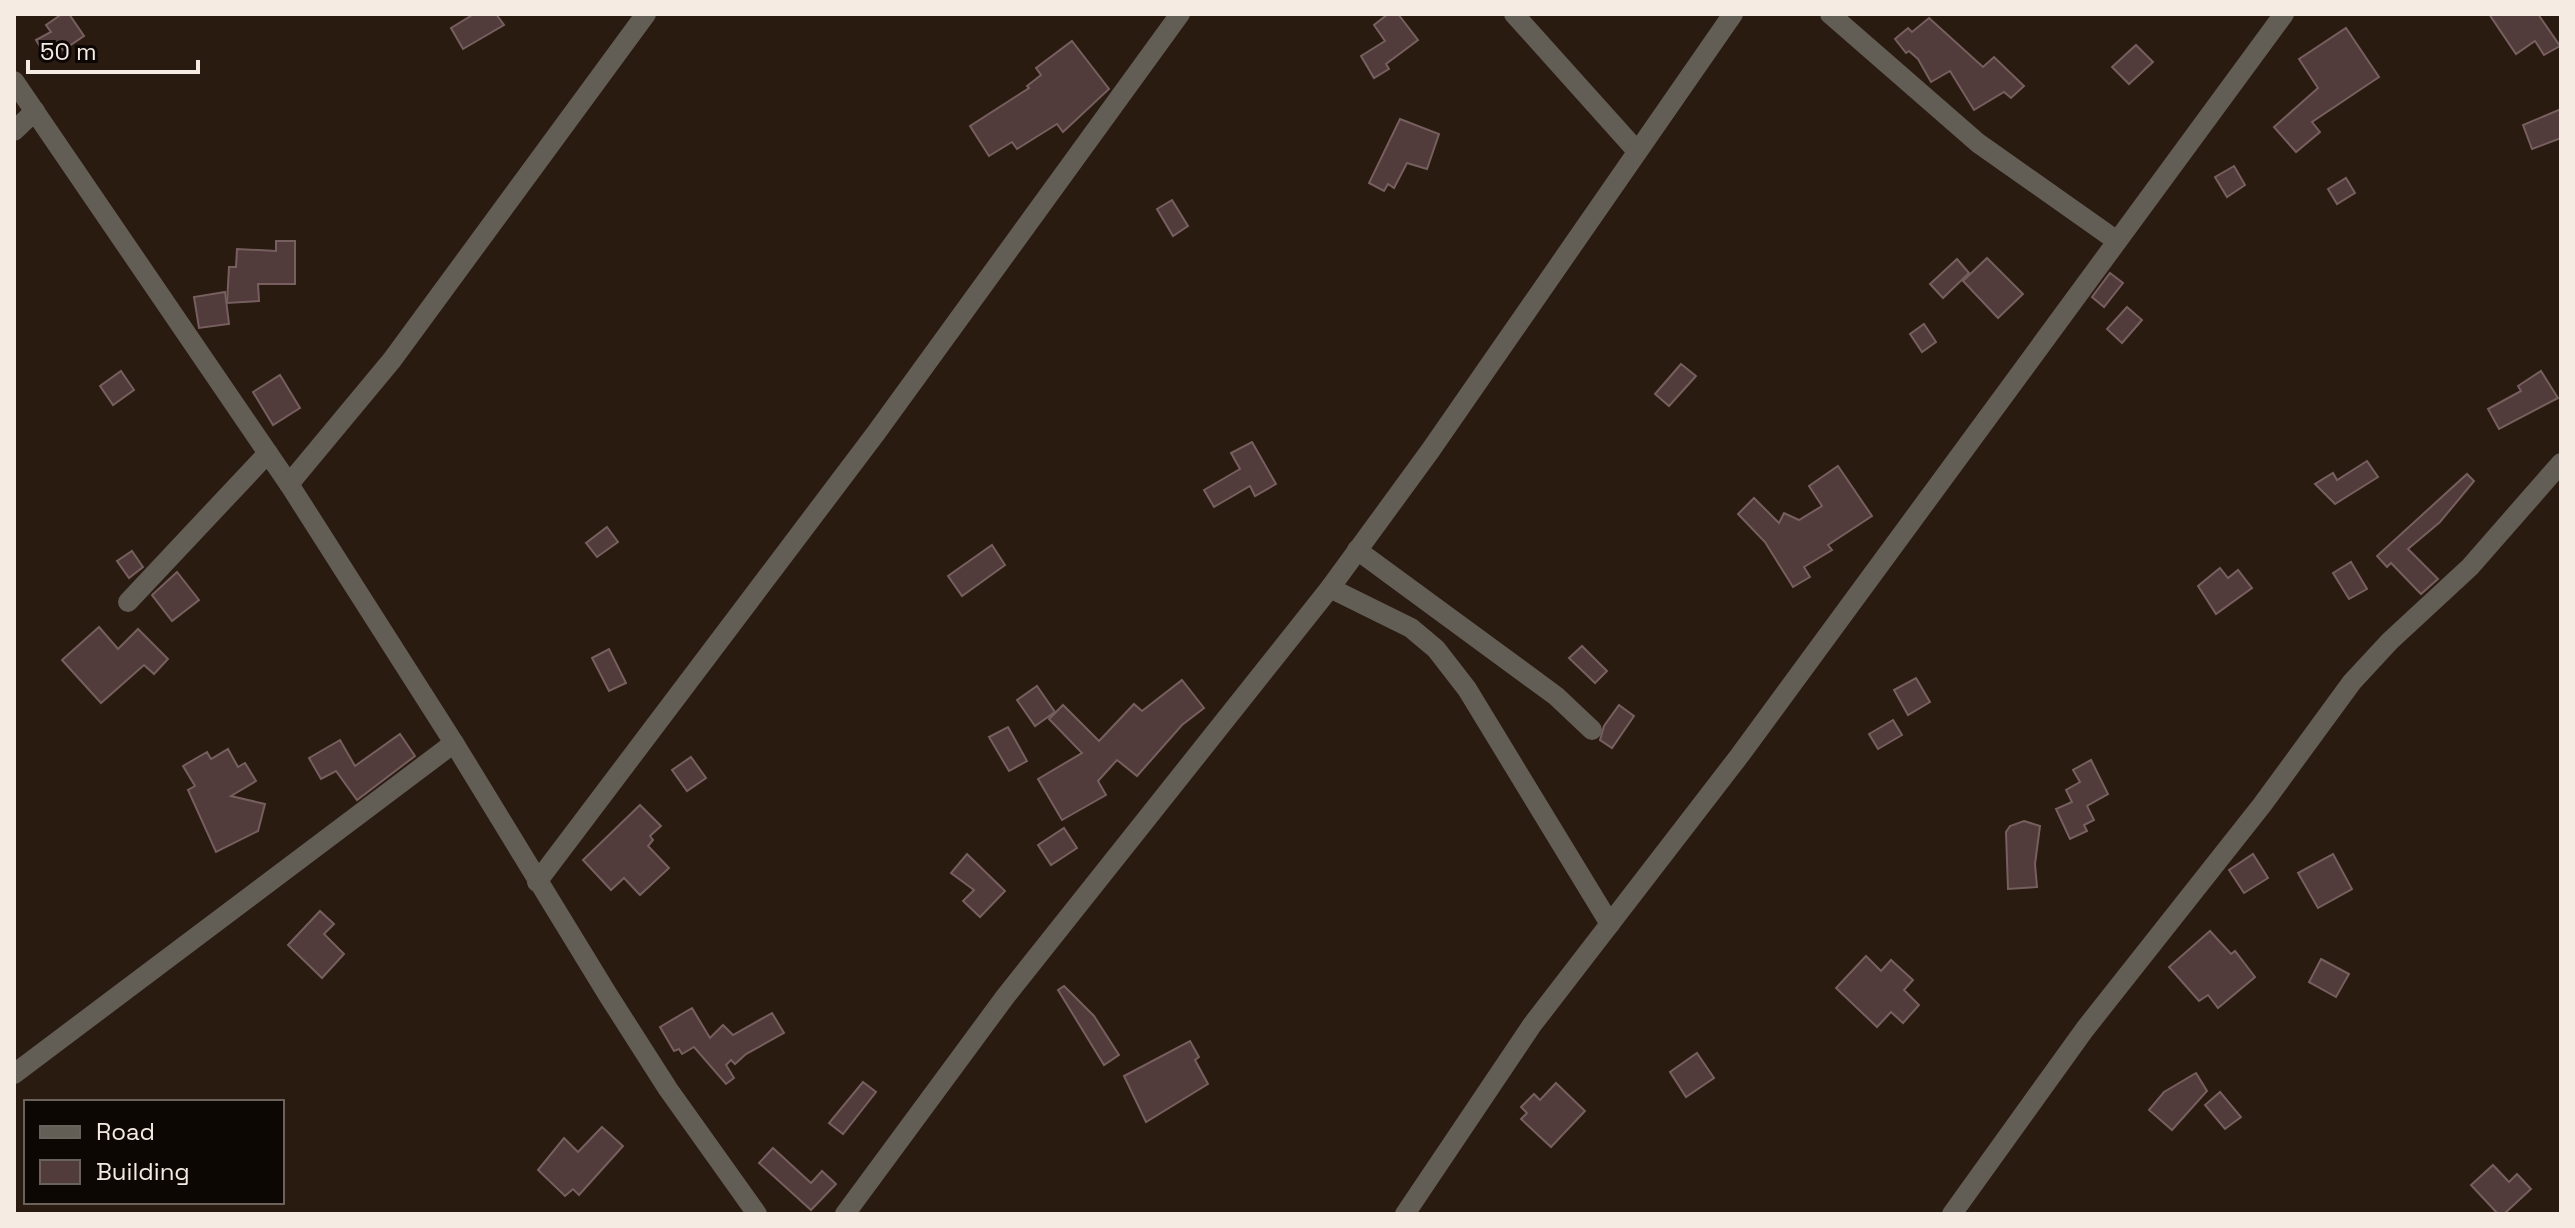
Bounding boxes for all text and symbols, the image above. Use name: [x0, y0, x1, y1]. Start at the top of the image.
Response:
scale bar: [28, 24, 198, 74]
text: 50 m: [40, 36, 97, 67]
legend: [24, 1100, 284, 1204]
text: Road: [96, 1116, 155, 1147]
text: Building: [96, 1156, 190, 1187]

